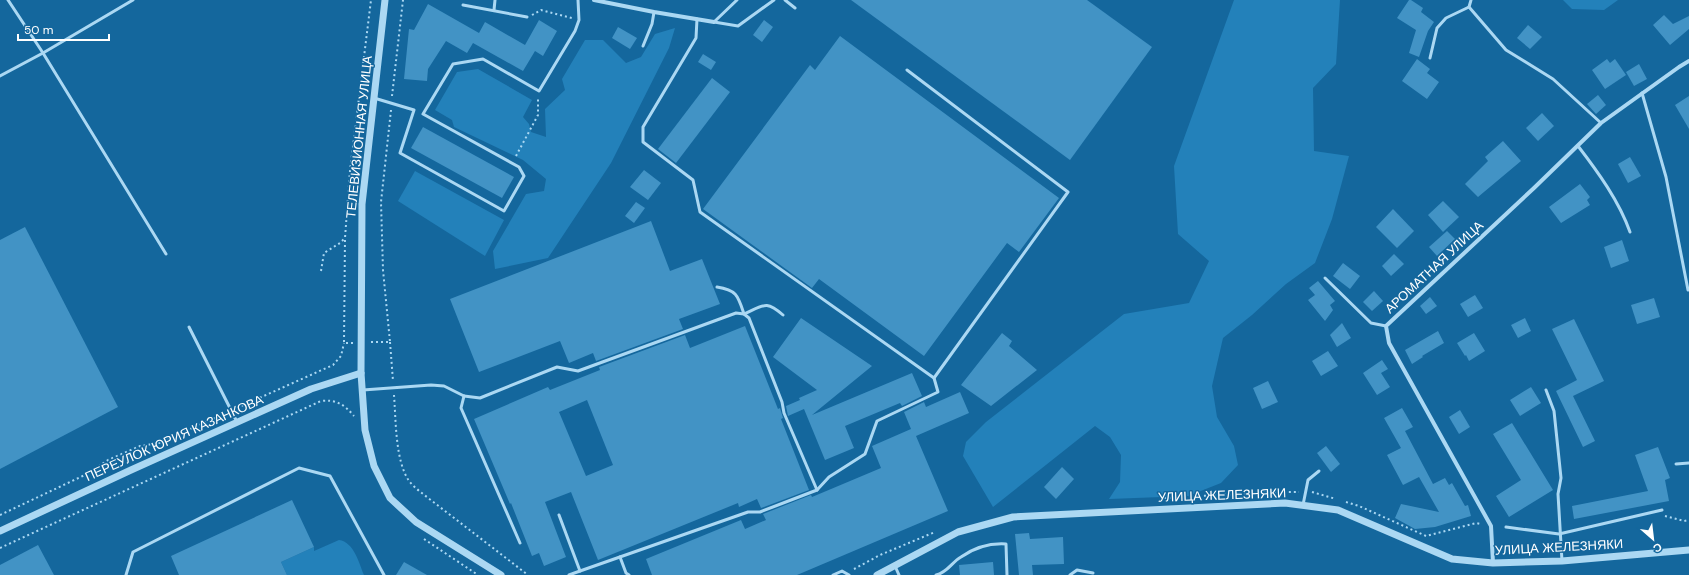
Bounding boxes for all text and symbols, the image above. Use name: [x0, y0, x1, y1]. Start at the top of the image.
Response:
scale bar: [18, 16, 109, 42]
text: 50 m: [24, 22, 53, 38]
street label: ТЕЛЕВИЗИОННАЯ УЛИЦА: [342, 55, 376, 219]
street label: АРОМАТНАЯ УЛИЦА: [1381, 217, 1487, 317]
street label: ПЕРЕУЛОК ЮРИЯ КАЗАНКОВА: [82, 391, 266, 485]
street label: УЛИЦА ЖЕЛЕЗНЯКИ: [1157, 484, 1287, 506]
north arrow: [1633, 519, 1673, 559]
street label: УЛИЦА ЖЕЛЕЗНЯКИ: [1494, 535, 1624, 559]
text: С: [1651, 540, 1664, 556]

